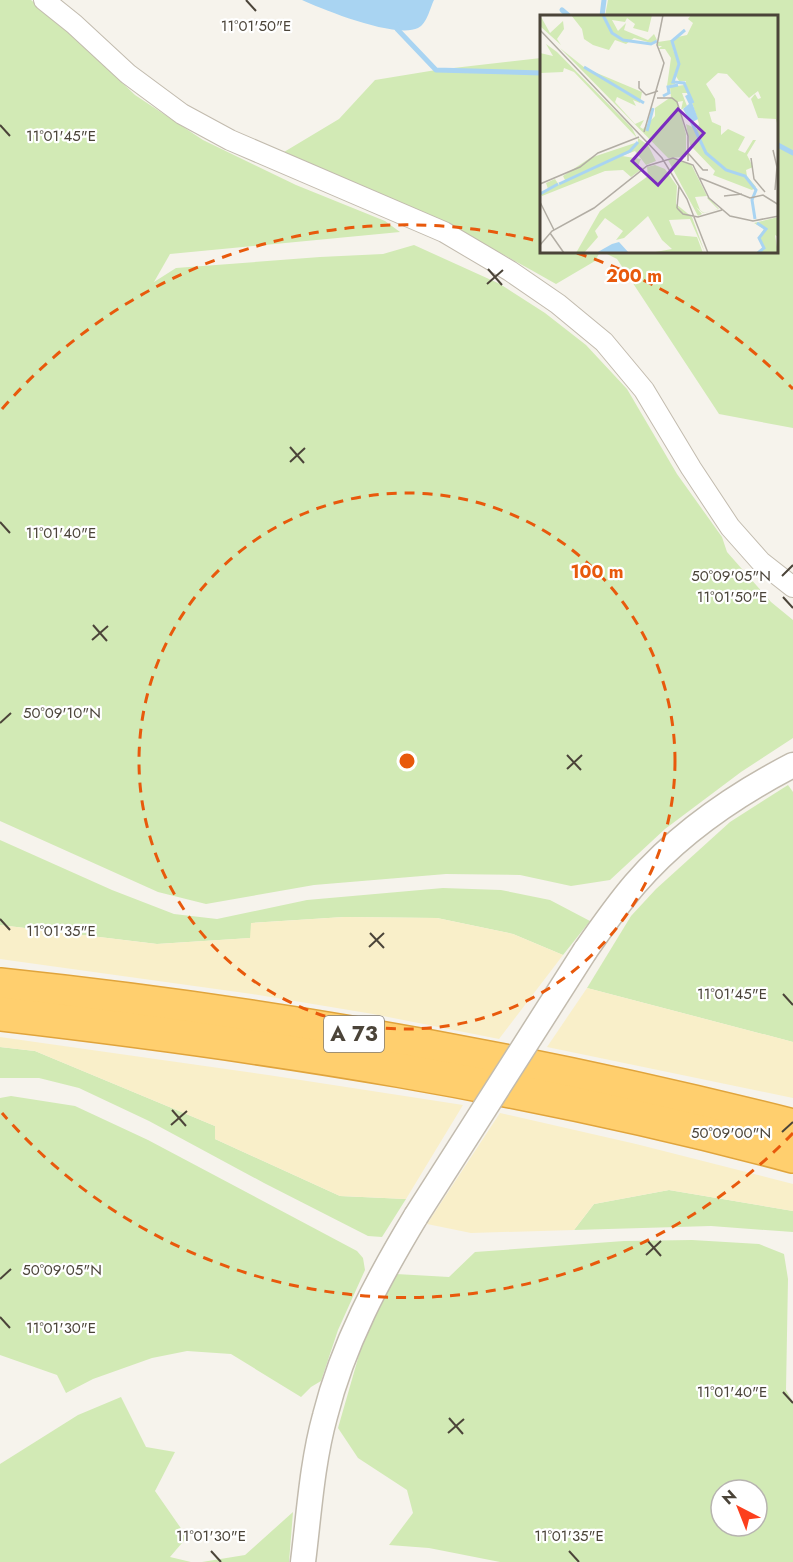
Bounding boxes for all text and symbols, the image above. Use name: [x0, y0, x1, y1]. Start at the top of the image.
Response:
text: 11°01'50"E: [221, 15, 291, 37]
inset map: [540, 15, 778, 254]
text: 11°01'45"E: [26, 125, 96, 147]
text: 200 m: [606, 263, 662, 289]
text: 11°01'40"E: [26, 522, 96, 544]
text: 100 m: [570, 559, 624, 585]
text: 50°09'05"N: [691, 565, 771, 587]
text: 11°01'50"E: [697, 586, 767, 608]
text: 50°09'10"N: [23, 702, 101, 724]
centre of rings: [397, 751, 417, 771]
text: 11°01'35"E: [26, 920, 96, 942]
text: 11°01'45"E: [697, 983, 767, 1005]
road number: A 73: [324, 1016, 384, 1052]
text: 50°09'00"N: [691, 1122, 771, 1144]
text: 50°09'05"N: [22, 1259, 102, 1281]
text: 11°01'30"E: [26, 1317, 96, 1339]
text: 11°01'40"E: [697, 1381, 767, 1403]
north arrow: [709, 1478, 769, 1538]
text: N: [717, 1484, 742, 1510]
text: 11°01'30"E: [176, 1525, 246, 1547]
text: 11°01'35"E: [534, 1525, 604, 1547]

